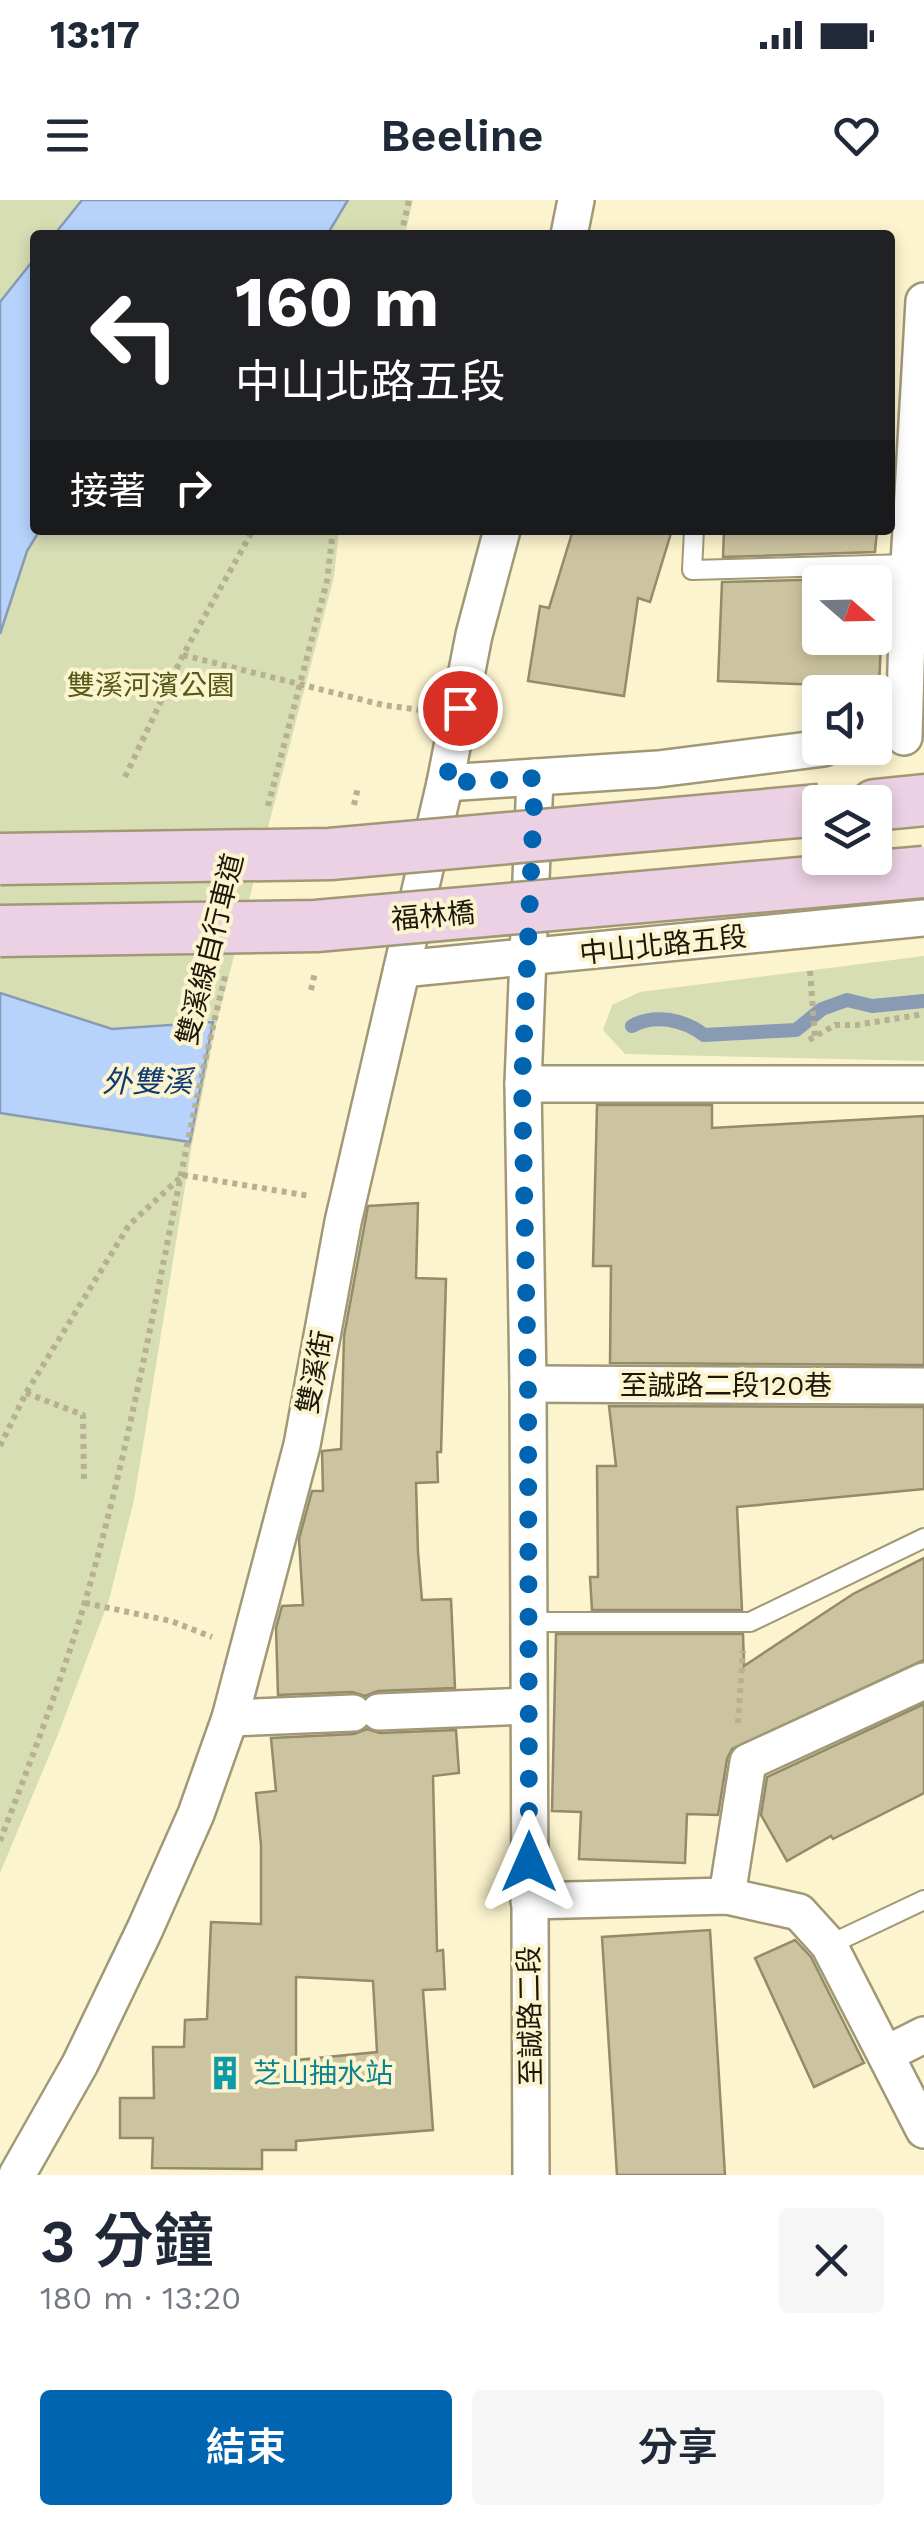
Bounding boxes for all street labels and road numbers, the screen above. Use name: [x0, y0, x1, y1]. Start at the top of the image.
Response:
street label: 雙溪線自行車道: [170, 850, 250, 1048]
street label: 福林橋: [390, 896, 476, 936]
street label: 中山北路五段: [578, 920, 748, 970]
street label: 雙溪街: [291, 1328, 339, 1416]
street label: 至誠路二段120巷: [620, 1369, 832, 1402]
street label: 至誠路二段: [512, 1946, 548, 2086]

